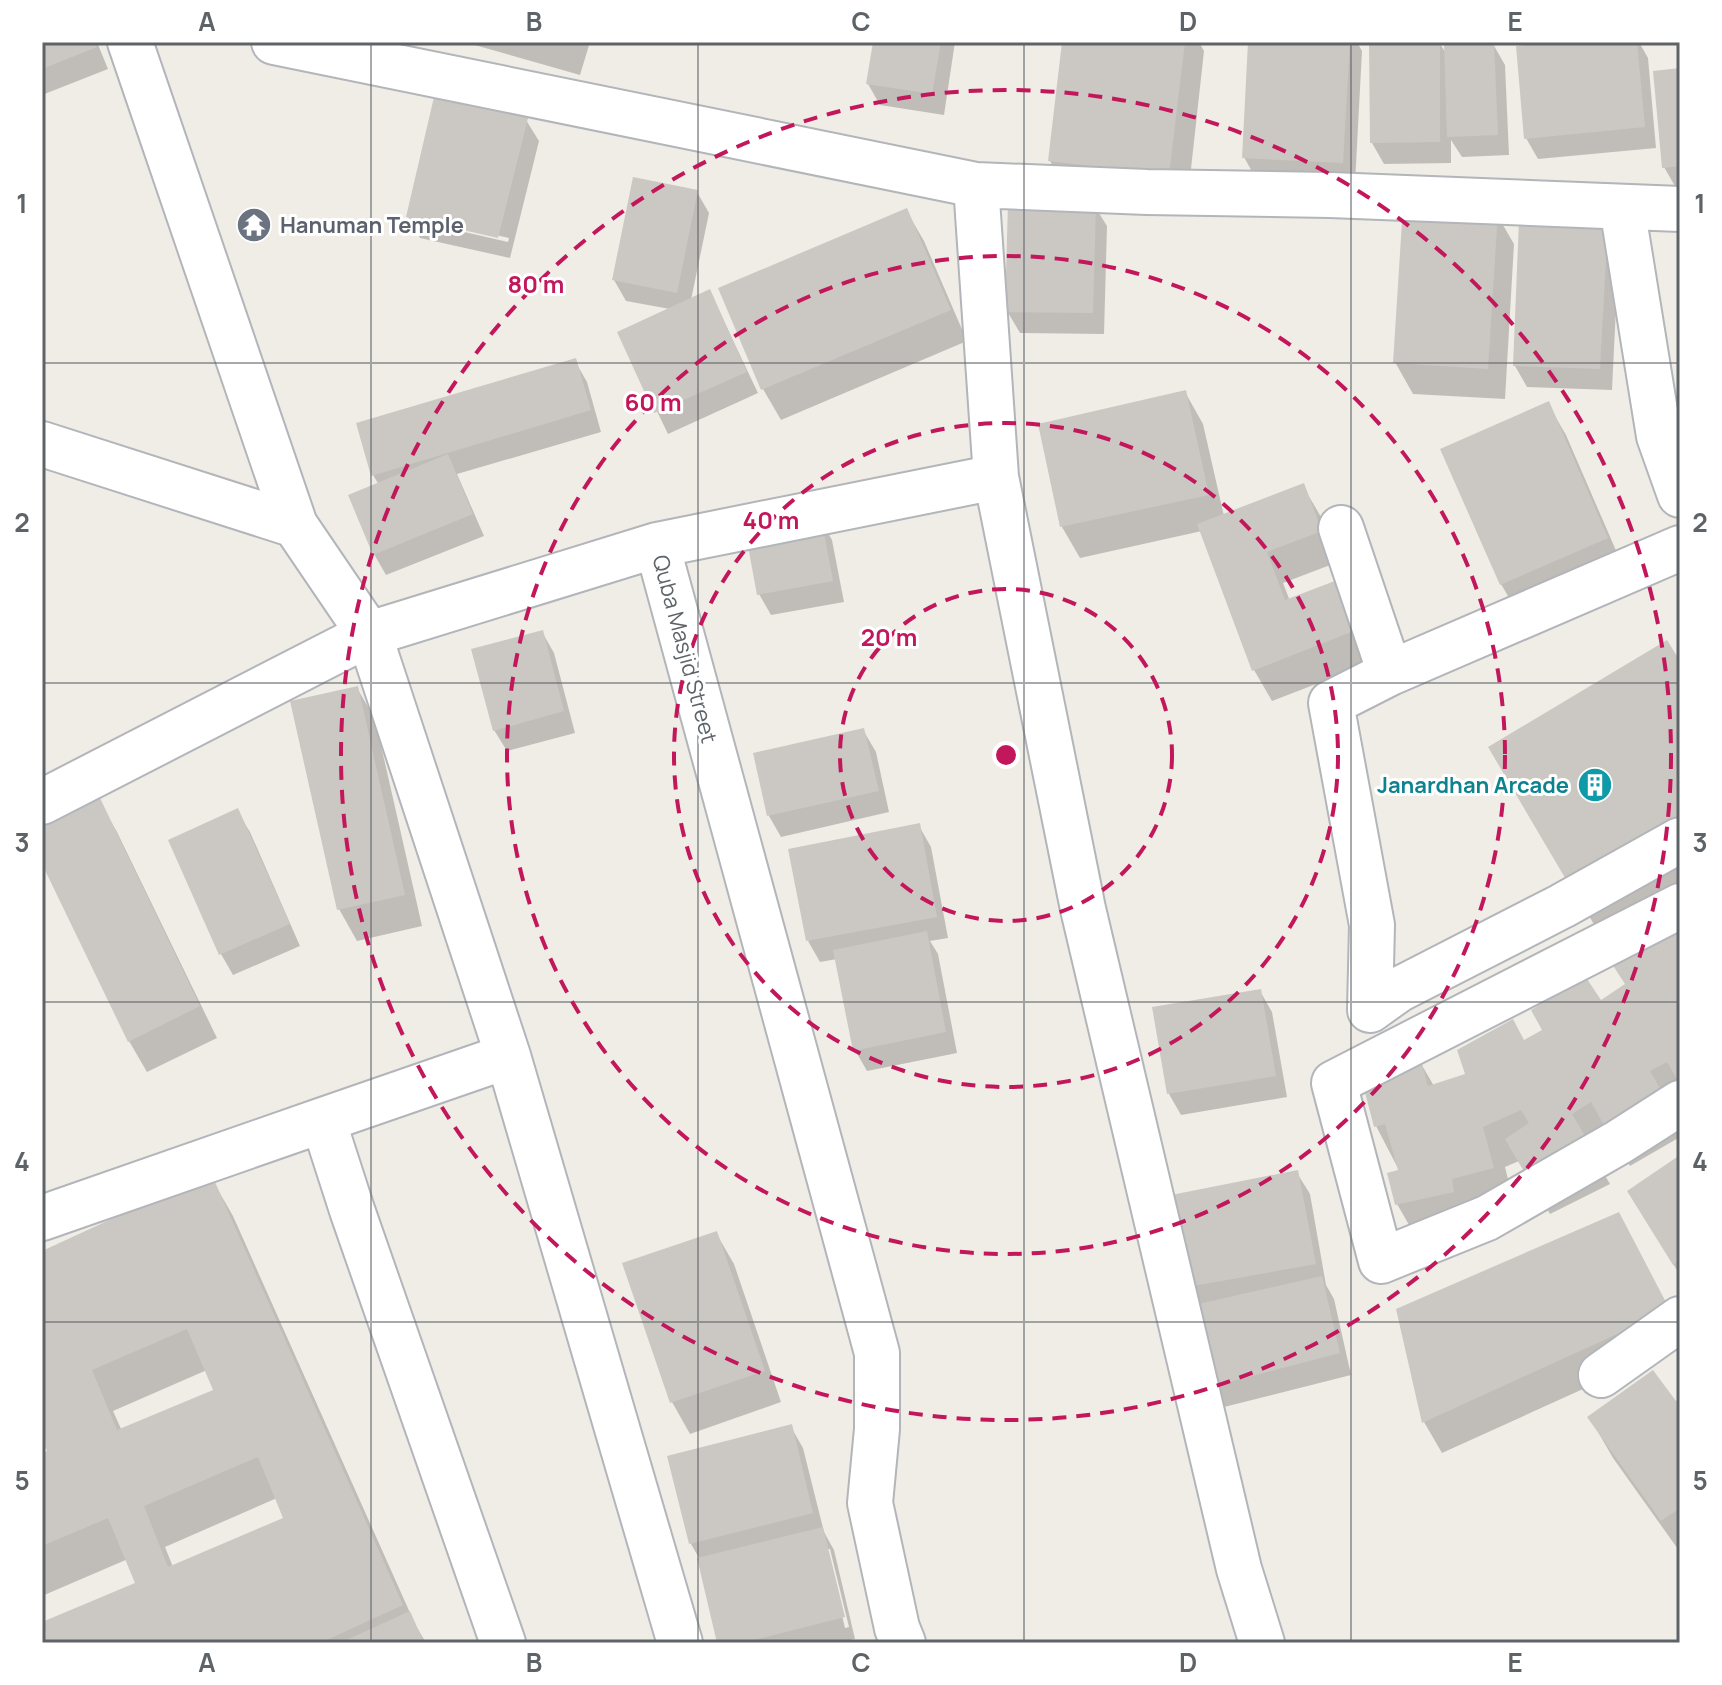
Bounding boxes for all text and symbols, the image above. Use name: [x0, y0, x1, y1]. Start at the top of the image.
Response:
text: A: [198, 3, 216, 39]
text: B: [526, 3, 542, 39]
text: C: [851, 3, 871, 39]
text: D: [1179, 3, 1197, 39]
text: E: [1507, 3, 1523, 39]
text: 1: [16, 185, 28, 221]
text: 1: [1694, 185, 1706, 221]
temple icon: Hanuman Temple: [235, 206, 273, 244]
place label: Hanuman Temple: [280, 210, 464, 240]
text: 80 m: [508, 267, 564, 300]
text: 60 m: [624, 385, 682, 418]
text: 40 m: [743, 503, 799, 536]
text: 2: [14, 504, 30, 540]
text: 2: [1692, 504, 1708, 540]
street label: Quba Masjid Street: [645, 552, 725, 747]
text: 20 m: [861, 620, 917, 653]
centre of rings: [992, 741, 1020, 769]
building icon: Janardhan Arcade: [1576, 766, 1614, 804]
place label: Janardhan Arcade: [1377, 770, 1569, 800]
text: 3: [14, 824, 30, 860]
text: 3: [1692, 824, 1708, 860]
text: 4: [14, 1143, 30, 1179]
text: 4: [1692, 1143, 1708, 1179]
text: 5: [14, 1462, 30, 1498]
text: 5: [1692, 1462, 1708, 1498]
text: A: [198, 1644, 216, 1680]
text: B: [526, 1644, 542, 1680]
text: C: [851, 1644, 871, 1680]
text: D: [1179, 1644, 1197, 1680]
text: E: [1507, 1644, 1523, 1680]

